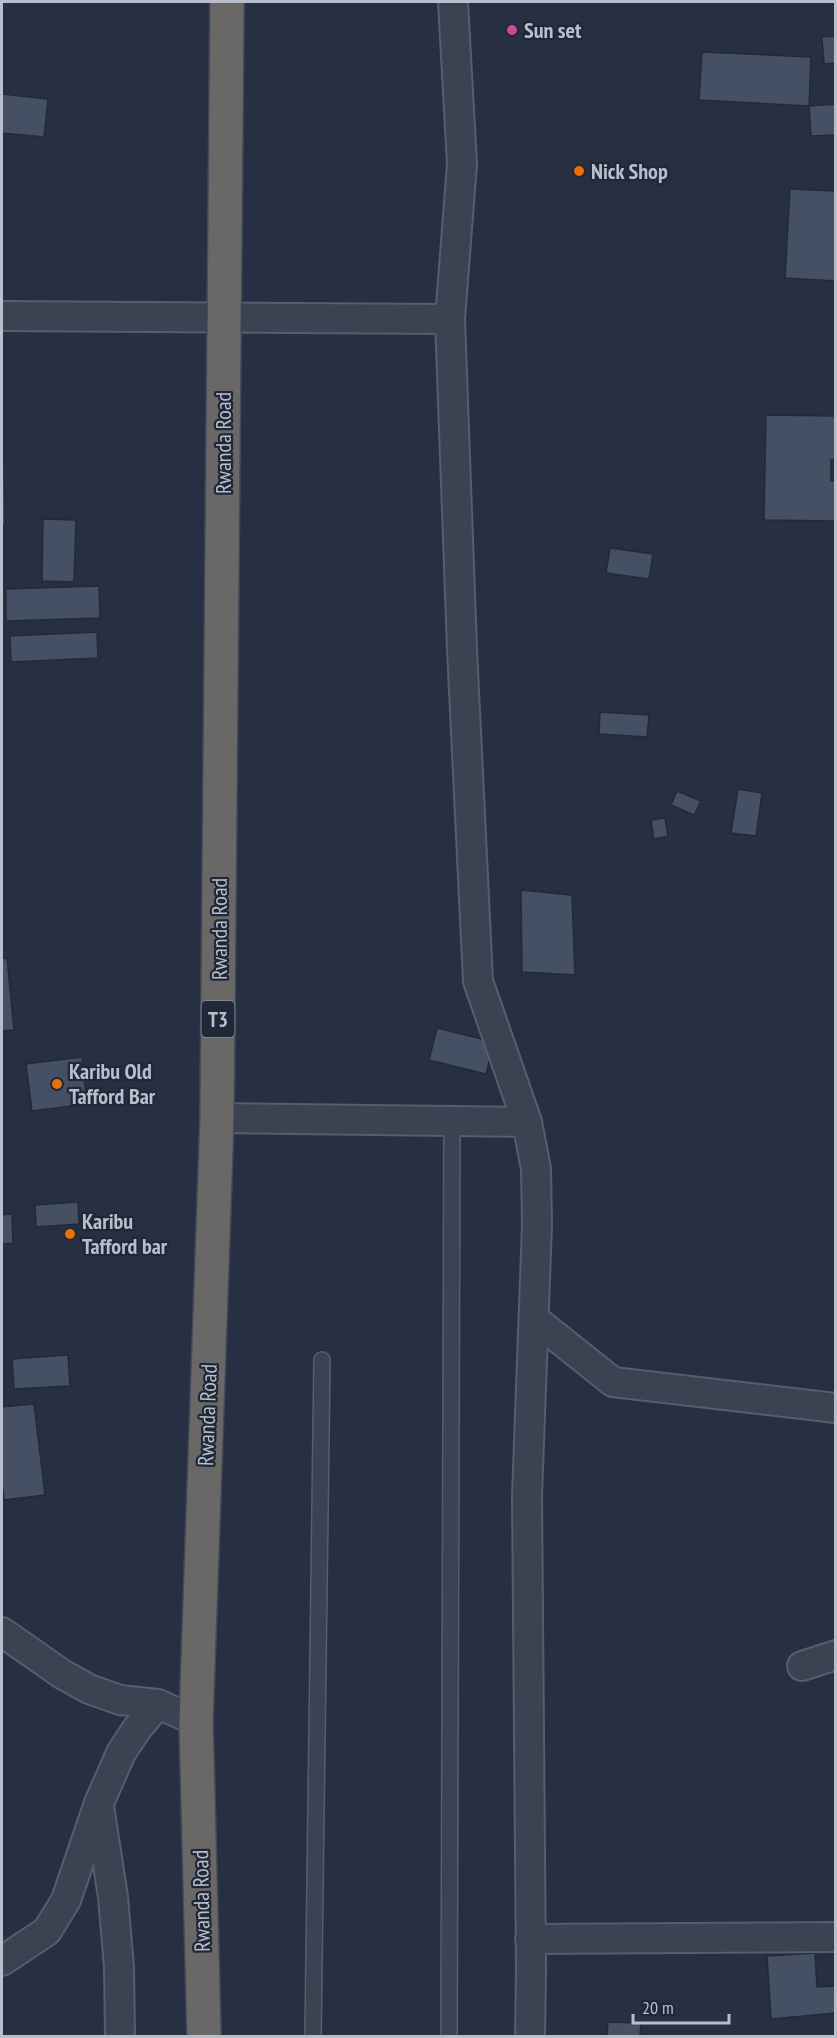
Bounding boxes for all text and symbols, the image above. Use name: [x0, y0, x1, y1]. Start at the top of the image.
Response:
place label: Sun set: [524, 16, 582, 44]
marker: Sun set: [505, 23, 519, 37]
place label: Nick Shop: [591, 157, 668, 185]
marker: Nick Shop: [572, 164, 586, 178]
street label: Rwanda Road: [209, 392, 237, 494]
street label: Rwanda Road: [205, 878, 233, 980]
road number: T3: [202, 1001, 234, 1037]
place label: Karibu Old Tafford Bar: [69, 1057, 156, 1110]
marker: Karibu Old Tafford Bar: [50, 1077, 64, 1091]
place label: Karibu Tafford bar: [82, 1207, 168, 1260]
marker: Karibu Tafford bar: [63, 1227, 77, 1241]
street label: Rwanda Road: [191, 1364, 223, 1466]
street label: Rwanda Road: [186, 1850, 216, 1952]
scale bar: [633, 1987, 729, 2025]
text: 20 m: [642, 1996, 674, 2019]

